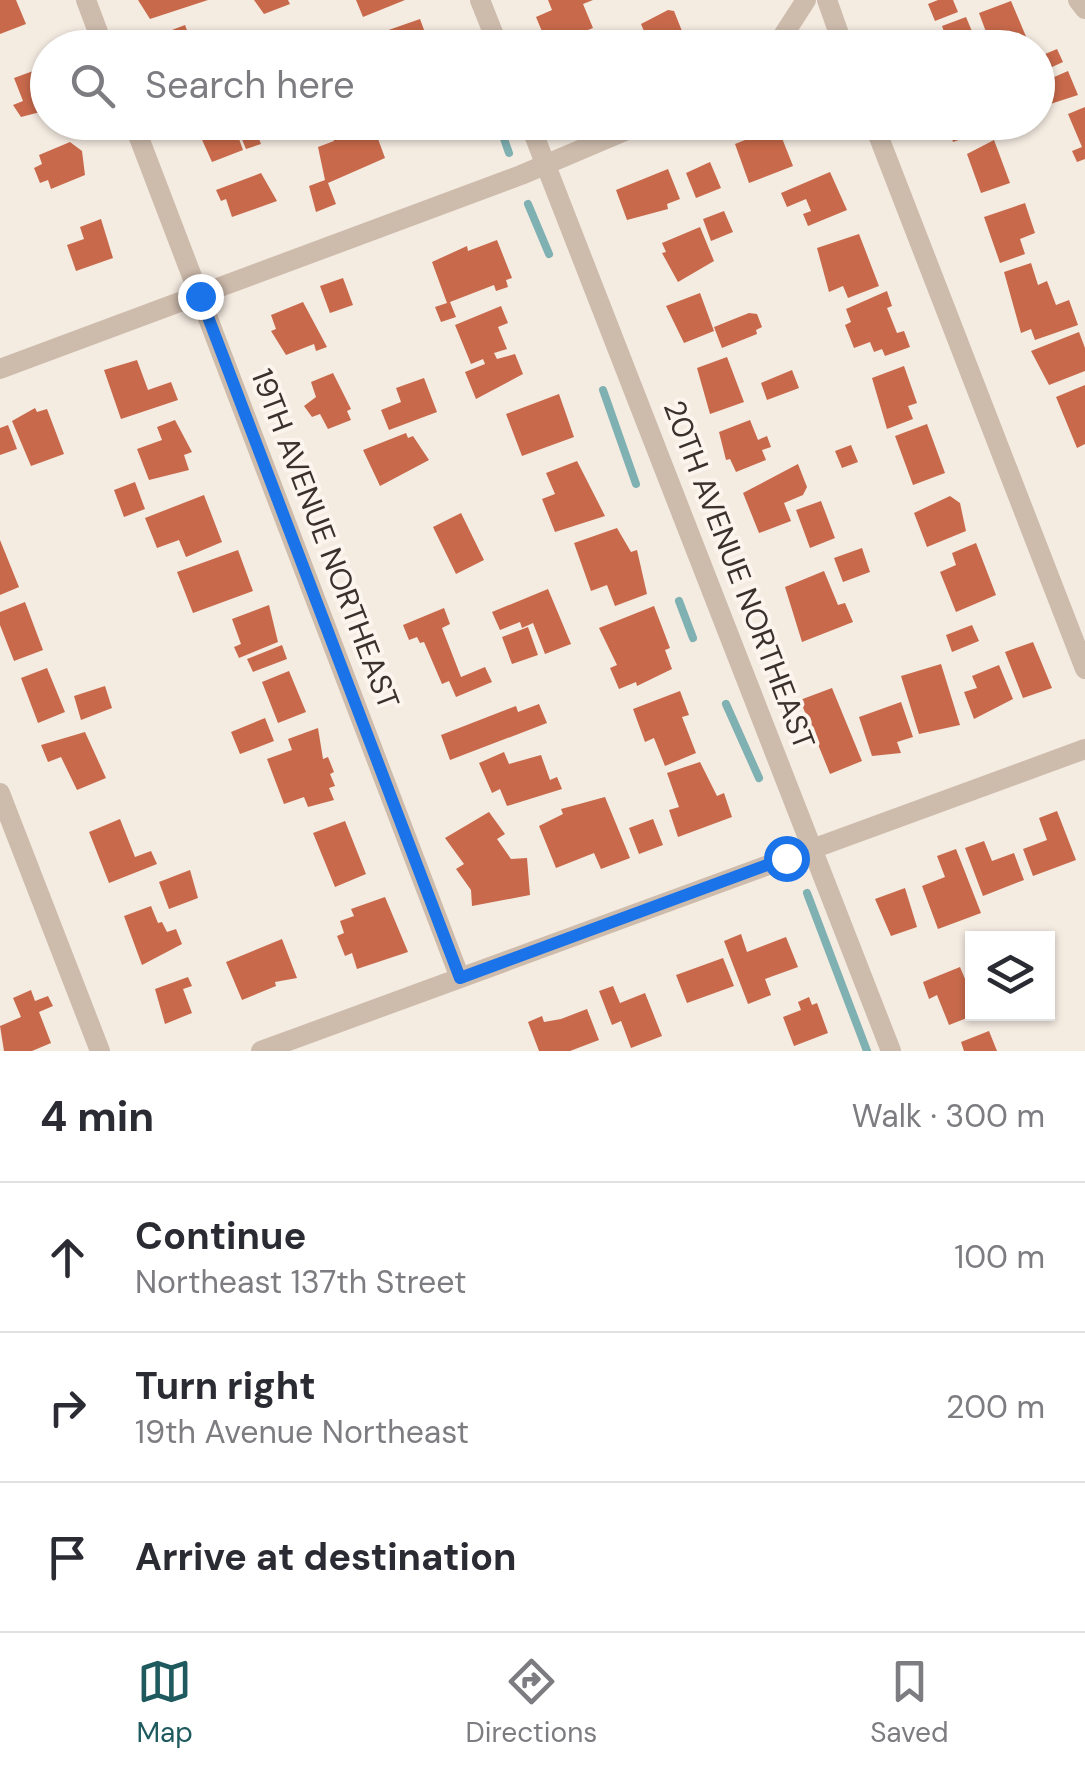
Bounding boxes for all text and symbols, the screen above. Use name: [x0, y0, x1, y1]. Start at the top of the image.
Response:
search box: [30, 30, 1055, 140]
icon: search: [65, 58, 120, 113]
text: Search here: [145, 60, 355, 110]
route end: [178, 274, 224, 320]
street label: 19TH AVENUE NORTHEAST: [243, 363, 408, 715]
street label: 20TH AVENUE NORTHEAST: [655, 395, 824, 755]
route start: [764, 836, 810, 882]
map controls: [965, 931, 1055, 1021]
button: layers: [965, 931, 1055, 1021]
text: 4 min: [40, 1089, 154, 1144]
text: Walk · 300 m: [852, 1095, 1045, 1137]
text: Continue: [135, 1211, 306, 1261]
icon: ahead: [40, 1230, 95, 1285]
text: 100 m: [954, 1236, 1045, 1278]
text: Northeast 137th Street: [135, 1261, 466, 1303]
text: Turn right: [135, 1361, 316, 1411]
icon: right: [40, 1380, 95, 1435]
text: 200 m: [946, 1386, 1045, 1428]
text: 19th Avenue Northeast: [135, 1411, 469, 1453]
icon: arrive: [40, 1530, 95, 1585]
text: Arrive at destination: [135, 1532, 517, 1582]
tab: Map: [136, 1654, 193, 1751]
tab: Directions: [466, 1654, 597, 1751]
tab: Saved: [870, 1654, 949, 1751]

